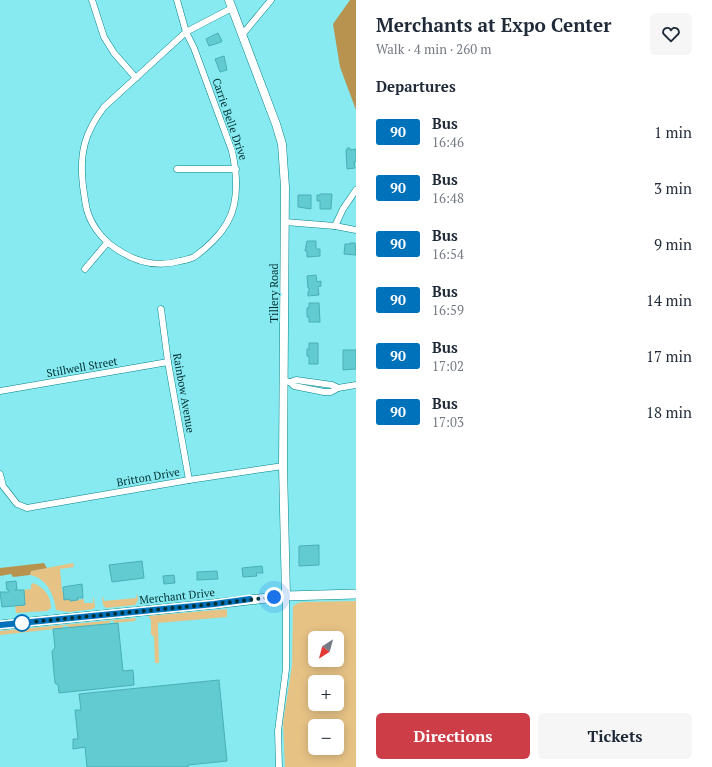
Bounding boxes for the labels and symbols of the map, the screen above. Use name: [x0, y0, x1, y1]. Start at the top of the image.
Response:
street label: Carrie Belle Drive: [209, 76, 251, 162]
street label: Tillery Road: [267, 263, 281, 323]
street label: Rainbow Avenue: [170, 352, 198, 434]
street label: Stillwell Street: [45, 354, 119, 380]
street label: Britton Drive: [115, 464, 181, 489]
street label: Merchant Drive: [138, 585, 216, 607]
your location: [264, 587, 284, 607]
unlabelled marker: [13, 614, 31, 632]
north arrow: [308, 631, 344, 667]

